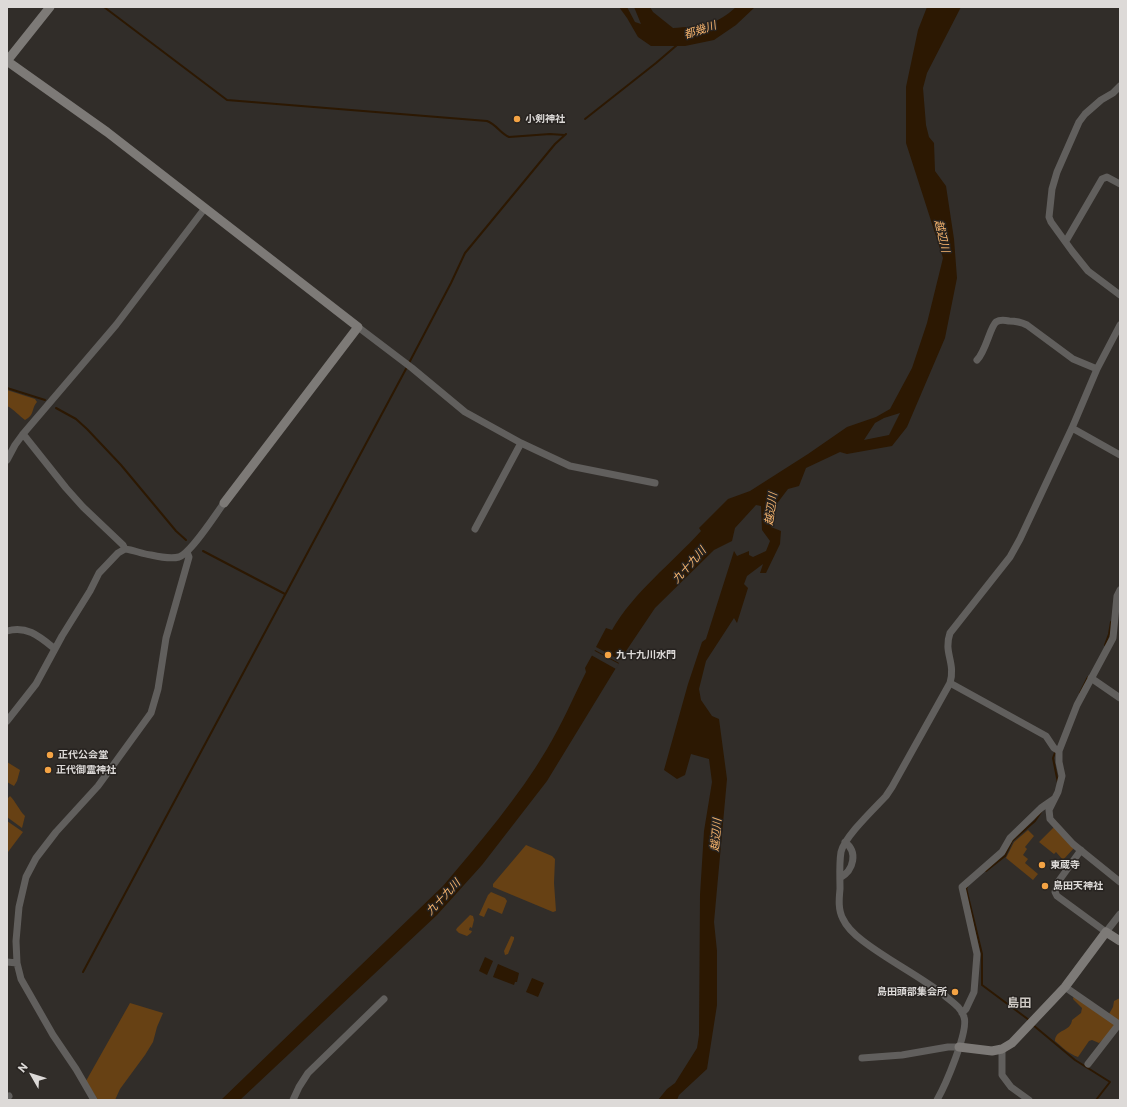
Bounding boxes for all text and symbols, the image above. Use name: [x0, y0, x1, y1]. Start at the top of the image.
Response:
water label: 都幾川: [682, 18, 718, 42]
place label: 小剣神社: [525, 113, 565, 125]
marker: 小剣神社: [512, 114, 522, 124]
water label: 越辺川: [932, 218, 952, 254]
water label: 越辺川: [762, 492, 780, 526]
water label: 九十九川: [669, 544, 709, 586]
place label: 九十九川水門: [616, 649, 676, 661]
marker: 九十九川水門: [603, 650, 613, 660]
place label: 正代公会堂: [58, 749, 108, 761]
marker: 正代公会堂: [45, 750, 55, 760]
place label: 正代御霊神社: [56, 764, 116, 776]
marker: 正代御霊神社: [43, 765, 53, 775]
water label: 越辺川: [708, 818, 724, 852]
place label: 東蔵寺: [1050, 859, 1080, 871]
marker: 東蔵寺: [1037, 860, 1047, 870]
water label: 九十九川: [423, 876, 463, 918]
place label: 島田天神社: [1053, 880, 1103, 892]
marker: 島田天神社: [1040, 881, 1050, 891]
place label: 島田頭部集会所: [877, 986, 947, 998]
marker: 島田頭部集会所: [950, 987, 960, 997]
district label: 島田: [1007, 996, 1031, 1010]
north arrow: [12, 1055, 52, 1095]
text: N: [15, 1060, 30, 1074]

